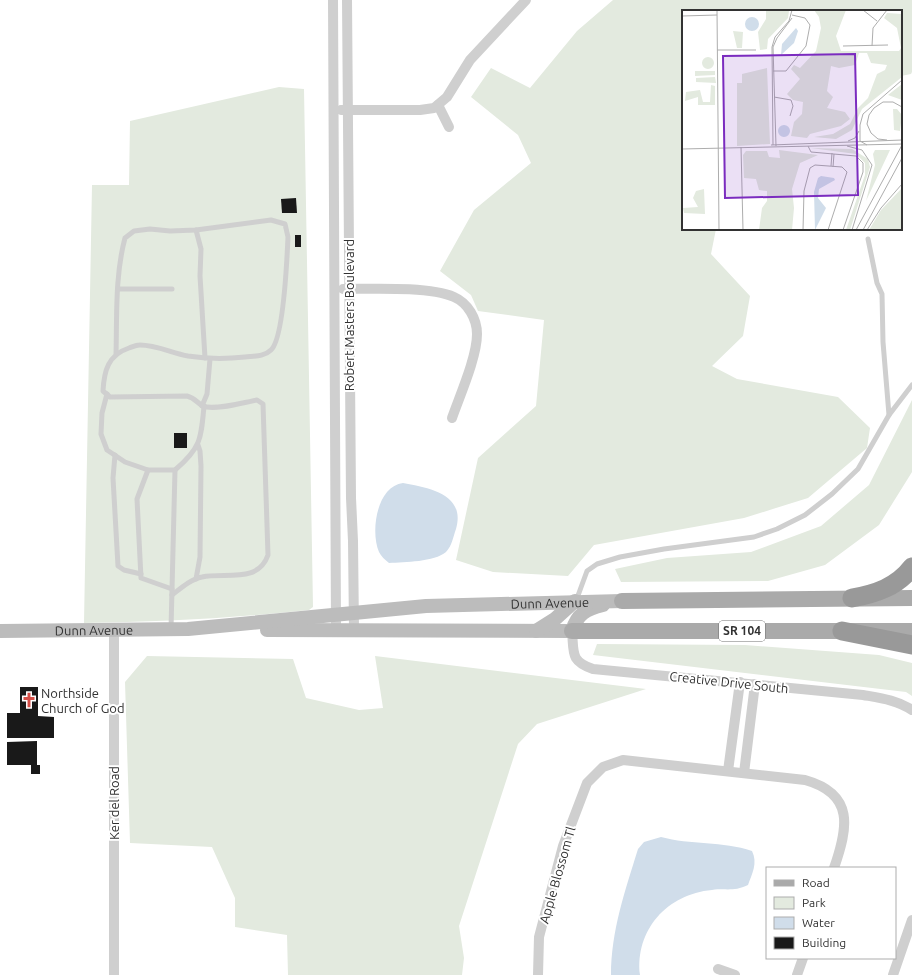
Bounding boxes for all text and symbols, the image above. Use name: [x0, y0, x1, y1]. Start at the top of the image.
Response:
inset map: [682, 10, 902, 230]
street label: Robert Masters Boulevard: [342, 239, 356, 391]
street label: Dunn Avenue: [511, 595, 589, 611]
road number: SR 104: [719, 621, 765, 641]
street label: Dunn Avenue: [55, 623, 133, 637]
street label: Creative Drive South: [669, 669, 789, 695]
place label: Northside Church of God: [41, 686, 125, 715]
church icon: Northside Church of God: [20, 691, 38, 709]
street label: Ker del Road: [107, 766, 121, 840]
street label: Apple Blossom Tl: [536, 824, 578, 925]
legend: [766, 867, 896, 959]
text: Road: [802, 876, 830, 889]
text: Park: [802, 896, 826, 909]
text: Water: [802, 916, 835, 929]
text: Building: [802, 936, 846, 949]

